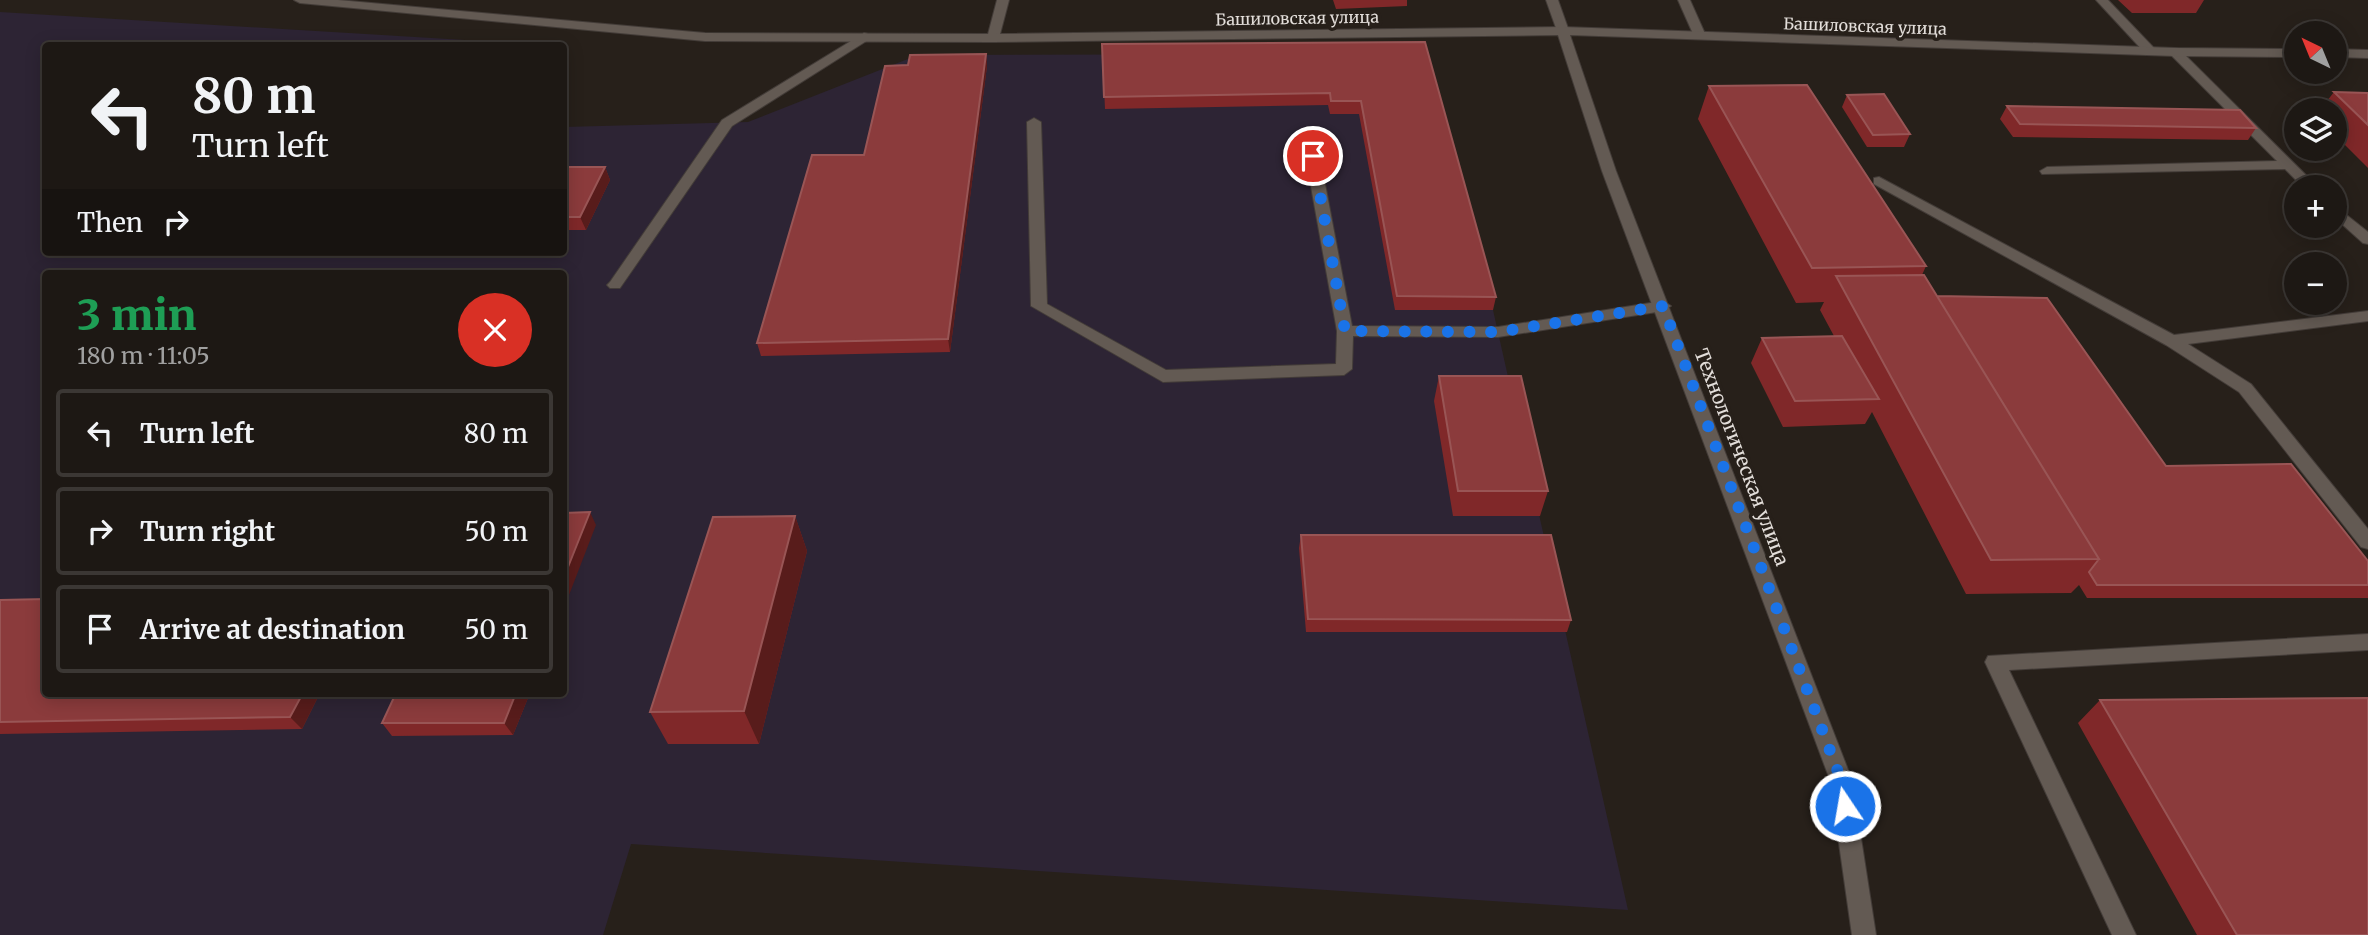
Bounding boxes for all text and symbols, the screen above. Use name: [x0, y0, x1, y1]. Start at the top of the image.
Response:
street label: Башиловская улица: [1215, 7, 1379, 29]
street label: Башиловская улица: [1783, 13, 1948, 39]
north arrow: [2284, 21, 2347, 84]
map controls: [2284, 21, 2347, 315]
text: 80 m: [192, 65, 315, 126]
icon: left: [77, 70, 168, 161]
button: layers: [2284, 98, 2347, 161]
text: Turn left: [192, 126, 329, 166]
pin: [1283, 126, 1343, 186]
icon: arrive: [1294, 137, 1332, 175]
button: +: [2284, 175, 2347, 238]
icon: right: [157, 203, 195, 241]
text: Then: [77, 206, 143, 239]
button: −: [2284, 252, 2347, 315]
text: 3 min: [77, 289, 197, 341]
button: close: [458, 293, 532, 367]
text: 180 m · 11:05: [77, 341, 210, 370]
street label: Технологическая улица: [1689, 345, 1795, 569]
icon: left: [81, 414, 119, 452]
text: Turn left: [140, 417, 254, 450]
text: 80 m: [464, 417, 528, 450]
icon: right: [81, 512, 119, 550]
text: Turn right: [140, 515, 275, 548]
text: 50 m: [464, 515, 528, 548]
icon: arrive: [81, 610, 119, 648]
text: Arrive at destination: [140, 613, 405, 646]
text: 50 m: [464, 613, 528, 646]
position arrow: [1808, 769, 1882, 843]

